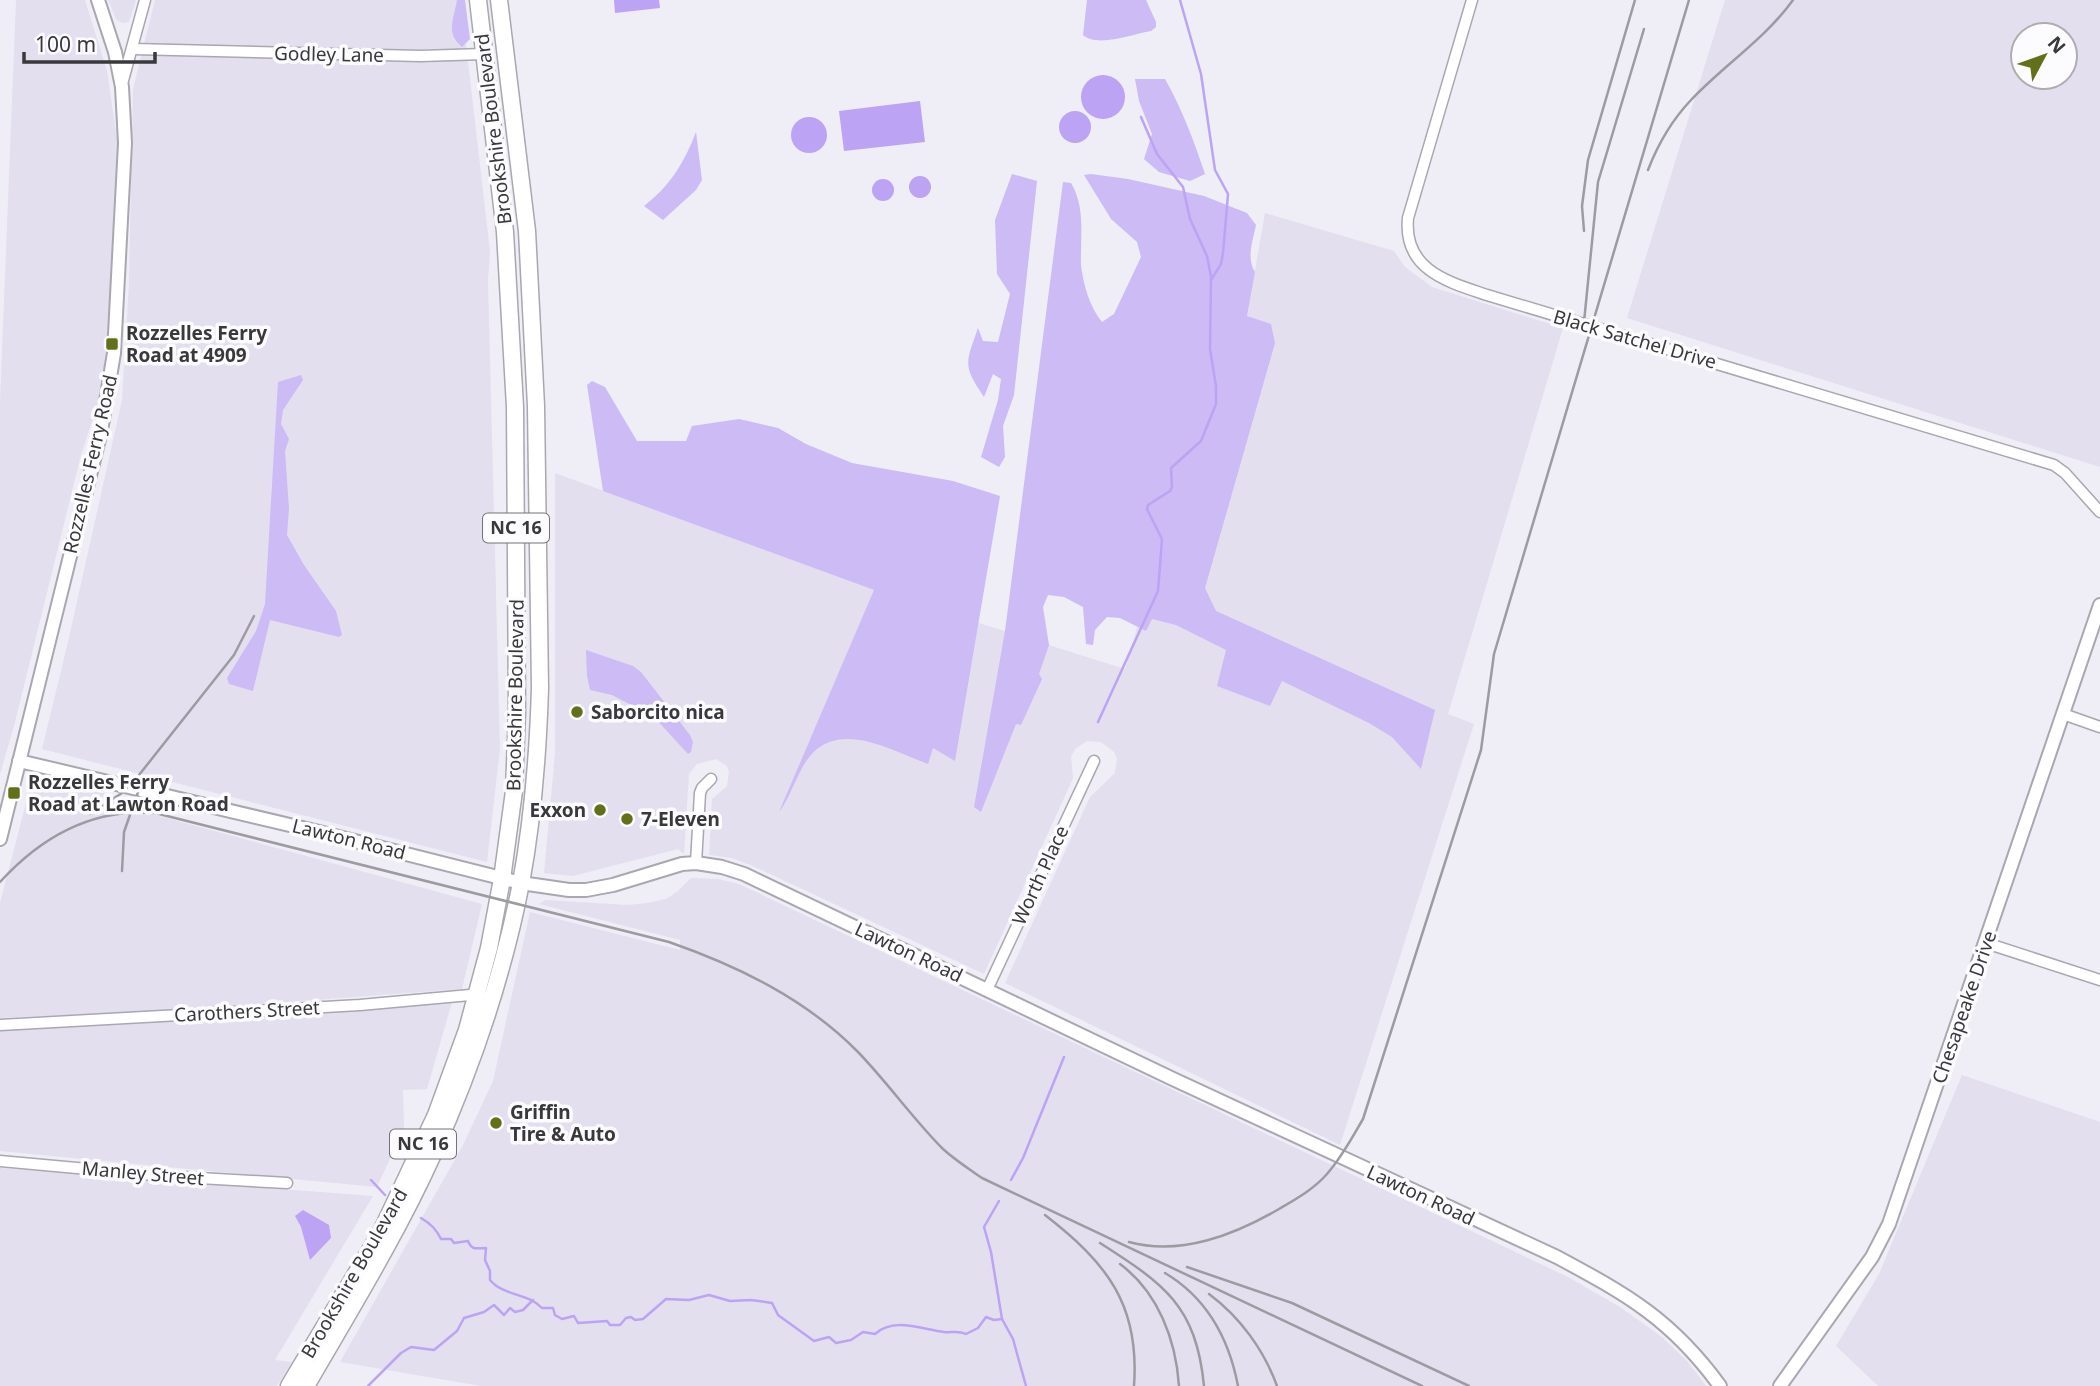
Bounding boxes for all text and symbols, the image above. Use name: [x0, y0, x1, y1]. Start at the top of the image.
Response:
scale bar: [24, 21, 156, 65]
north arrow: [2009, 21, 2079, 91]
text: 100 m: [35, 30, 96, 58]
text: N: [2042, 30, 2072, 59]
street label: Brookshire Boulevard: [468, 32, 518, 226]
street label: Godley Lane: [274, 40, 384, 68]
street label: Black Satchel Drive: [1550, 303, 1720, 375]
place label: Rozzelles Ferry Road at 4909: [126, 320, 267, 368]
marker: Rozzelles Ferry Road at 4909: [104, 336, 120, 352]
street label: Rozzelles Ferry Road: [57, 372, 123, 556]
road number: NC 16: [483, 514, 549, 542]
street label: Brookshire Boulevard: [500, 599, 530, 791]
place label: Saborcito nica: [591, 699, 725, 725]
marker: Saborcito nica: [569, 704, 585, 720]
place label: Rozzelles Ferry Road at Lawton Road: [28, 769, 229, 817]
marker: Rozzelles Ferry Road at Lawton Road: [6, 785, 22, 801]
place label: Exxon: [530, 797, 586, 823]
marker: Exxon: [592, 802, 608, 818]
place label: 7-Eleven: [641, 806, 720, 832]
marker: 7-Eleven: [619, 811, 635, 827]
street label: Lawton Road: [289, 812, 409, 866]
street label: Worth Place: [1006, 821, 1074, 929]
street label: Lawton Road: [851, 916, 967, 988]
street label: Chesapeake Drive: [1926, 927, 2002, 1087]
street label: Carothers Street: [173, 994, 321, 1028]
place label: Griffin Tire & Auto: [510, 1099, 616, 1147]
marker: Griffin Tire & Auto: [488, 1115, 504, 1131]
road number: NC 16: [390, 1129, 456, 1158]
street label: Manley Street: [81, 1155, 205, 1191]
street label: Lawton Road: [1363, 1159, 1479, 1231]
street label: Brookshire Boulevard: [295, 1183, 413, 1363]

